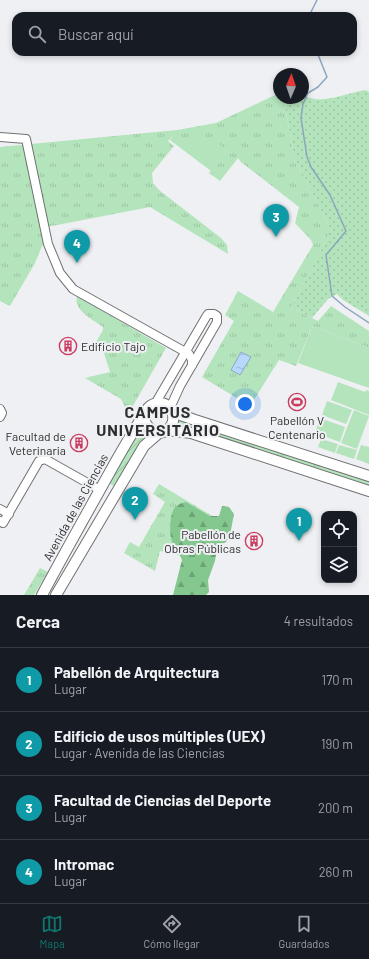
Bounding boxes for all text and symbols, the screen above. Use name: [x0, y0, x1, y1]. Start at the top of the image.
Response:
search box: [12, 12, 357, 56]
icon: search: [26, 23, 48, 45]
text: Buscar aquí: [58, 25, 134, 43]
north arrow: [273, 68, 309, 104]
pin: 3: [263, 204, 289, 237]
pin: 4: [64, 230, 90, 263]
building icon: Edificio Tajo: [58, 336, 78, 356]
place label: Edificio Tajo: [81, 339, 146, 353]
sports icon: Pabellón V Centenario: [287, 392, 307, 412]
your location: [235, 394, 255, 414]
district label: CAMPUS UNIVERSITARIO: [96, 402, 220, 439]
place label: Pabellón V Centenario: [268, 413, 326, 441]
place label: Facultad de Veterinaria: [6, 429, 66, 457]
building icon: Facultad de Veterinaria: [69, 433, 89, 453]
street label: Avenida de las Ciencias: [40, 451, 110, 563]
pin: 2: [122, 487, 148, 520]
pin: 1: [286, 508, 312, 541]
map controls: [321, 511, 357, 583]
button: locate: [321, 511, 357, 547]
place label: Pabellón de Obras Públicas: [164, 527, 241, 555]
building icon: Pabellón de Obras Públicas: [244, 531, 264, 551]
button: layers: [321, 547, 357, 583]
text: Cerca: [16, 611, 60, 631]
text: 4 resultados: [284, 613, 353, 629]
text: Pabellón de Arquitectura: [54, 663, 219, 681]
text: 1: [27, 672, 31, 688]
text: 170 m: [322, 672, 353, 688]
text: Lugar: [54, 681, 87, 697]
text: Edificio de usos múltiples (UEX): [54, 727, 265, 745]
text: 2: [25, 736, 33, 752]
text: 190 m: [321, 736, 353, 752]
text: Lugar · Avenida de las Ciencias: [54, 745, 225, 761]
text: Facultad de Ciencias del Deporte: [54, 791, 271, 809]
text: 3: [25, 800, 33, 816]
text: 200 m: [318, 800, 353, 816]
text: Lugar: [54, 809, 87, 825]
text: Intromac: [54, 855, 114, 873]
text: 4: [25, 864, 33, 880]
text: 260 m: [319, 864, 353, 880]
text: Lugar: [54, 873, 87, 889]
tab: Mapa: [39, 913, 65, 950]
tab: Cómo llegar: [143, 913, 200, 950]
tab: Guardados: [278, 913, 330, 950]

